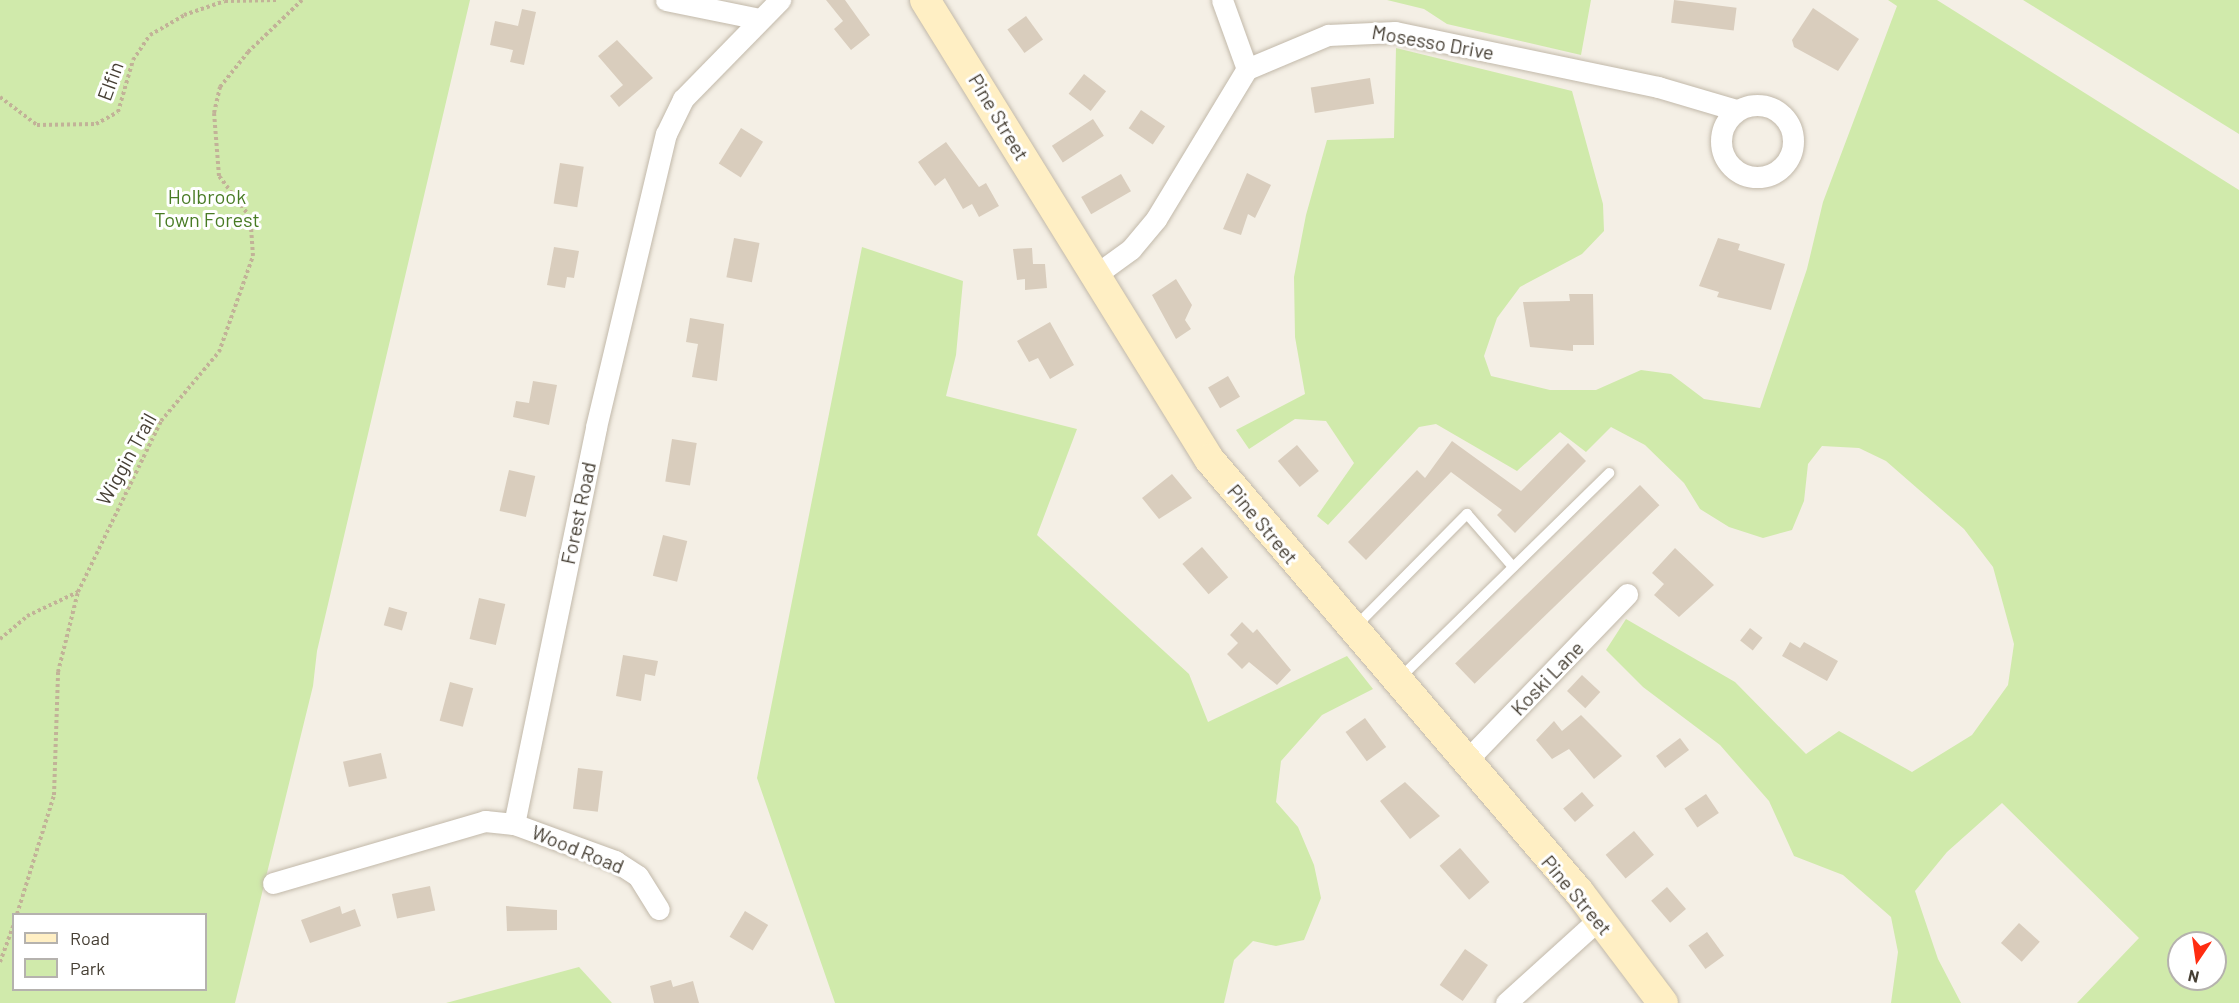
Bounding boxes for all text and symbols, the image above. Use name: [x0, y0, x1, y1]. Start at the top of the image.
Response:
street label: Mosesso Drive: [1370, 19, 1496, 65]
street label: Elfin: [92, 58, 128, 104]
street label: Pine Street: [964, 69, 1034, 165]
park label: Holbrook Town Forest: [154, 184, 260, 231]
street label: Wiggin Trail: [91, 409, 161, 509]
street label: Forest Road: [555, 460, 601, 566]
street label: Pine Street: [1223, 479, 1303, 569]
street label: Koski Lane: [1506, 636, 1588, 720]
street label: Wood Road: [528, 820, 628, 878]
street label: Pine Street: [1537, 850, 1617, 940]
legend: [12, 913, 207, 991]
text: Road: [70, 927, 110, 949]
north arrow: [2167, 931, 2227, 991]
text: Park: [70, 957, 105, 979]
text: N: [2186, 967, 2201, 988]

